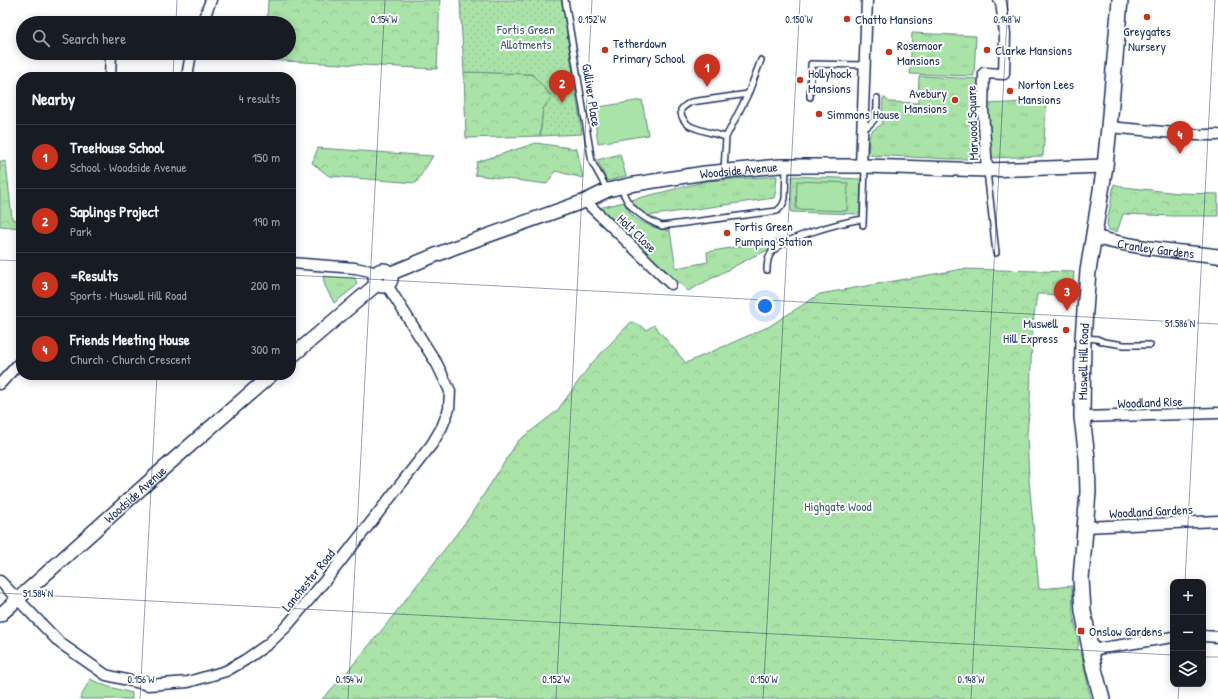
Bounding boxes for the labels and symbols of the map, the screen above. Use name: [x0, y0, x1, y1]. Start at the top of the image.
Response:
place label: Chatto Mansions: [855, 10, 933, 28]
marker: Greygates Nursery: [1142, 12, 1152, 22]
text: 0.154°W: [371, 13, 398, 26]
text: 0.152°W: [578, 13, 607, 26]
text: 0.150°W: [785, 13, 814, 26]
text: 0.148°W: [994, 13, 1021, 26]
marker: Chatto Mansions: [842, 14, 852, 24]
park label: Fortis Green Allotments: [496, 20, 555, 53]
place label: Greygates Nursery: [1123, 22, 1171, 55]
place label: Tetherdown Primary School: [613, 34, 686, 67]
place label: Rosemoor Mansions: [897, 36, 943, 69]
place label: Clarke Mansions: [995, 41, 1072, 59]
marker: Tetherdown Primary School: [600, 45, 610, 55]
marker: Clarke Mansions: [982, 45, 992, 55]
marker: Rosemoor Mansions: [884, 47, 894, 57]
pin: 1: [694, 54, 720, 87]
street label: Gulliver Place: [578, 62, 606, 128]
place label: Hollyhock Mansions: [808, 64, 852, 97]
pin: 2: [549, 70, 575, 103]
marker: Hollyhock Mansions: [795, 75, 805, 85]
place label: Norton Lees Mansions: [1018, 75, 1074, 108]
place label: Avebury Mansions: [904, 84, 947, 117]
street label: Marwood Square: [962, 85, 982, 161]
marker: Norton Lees Mansions: [1005, 86, 1015, 96]
marker: Avebury Mansions: [950, 95, 960, 105]
place label: Simmons House: [827, 105, 899, 123]
marker: Simmons House: [814, 109, 824, 119]
pin: 4: [1167, 121, 1193, 154]
street label: Woodside Avenue: [699, 157, 778, 183]
street label: Holt Close: [613, 210, 661, 256]
place label: Fortis Green Pumping Station: [734, 217, 813, 250]
marker: Fortis Green Pumping Station: [722, 228, 732, 238]
street label: Cranley Gardens: [1116, 234, 1195, 262]
pin: 3: [1054, 278, 1080, 311]
your location: [755, 296, 775, 316]
place label: Muswell Hill Express: [1003, 314, 1058, 347]
text: 51.586°N: [1165, 317, 1195, 330]
street label: Muswell Hill Road: [1073, 323, 1093, 400]
marker: Muswell Hill Express: [1061, 325, 1071, 335]
street label: Woodland Rise: [1117, 392, 1183, 412]
street label: Woodside Avenue: [100, 462, 170, 527]
park label: Highgate Wood: [804, 497, 872, 515]
street label: Woodland Gardens: [1109, 500, 1193, 522]
street label: Lanchester Road: [277, 545, 339, 615]
text: 51.584°N: [23, 587, 53, 600]
place label: Onslow Gardens: [1089, 622, 1162, 640]
marker: Onslow Gardens: [1076, 626, 1086, 636]
text: 0.156°W: [128, 673, 155, 686]
text: 0.154°W: [336, 673, 363, 686]
text: 0.152°W: [542, 673, 571, 686]
text: 0.150°W: [750, 673, 779, 686]
text: 0.148°W: [958, 673, 985, 686]

